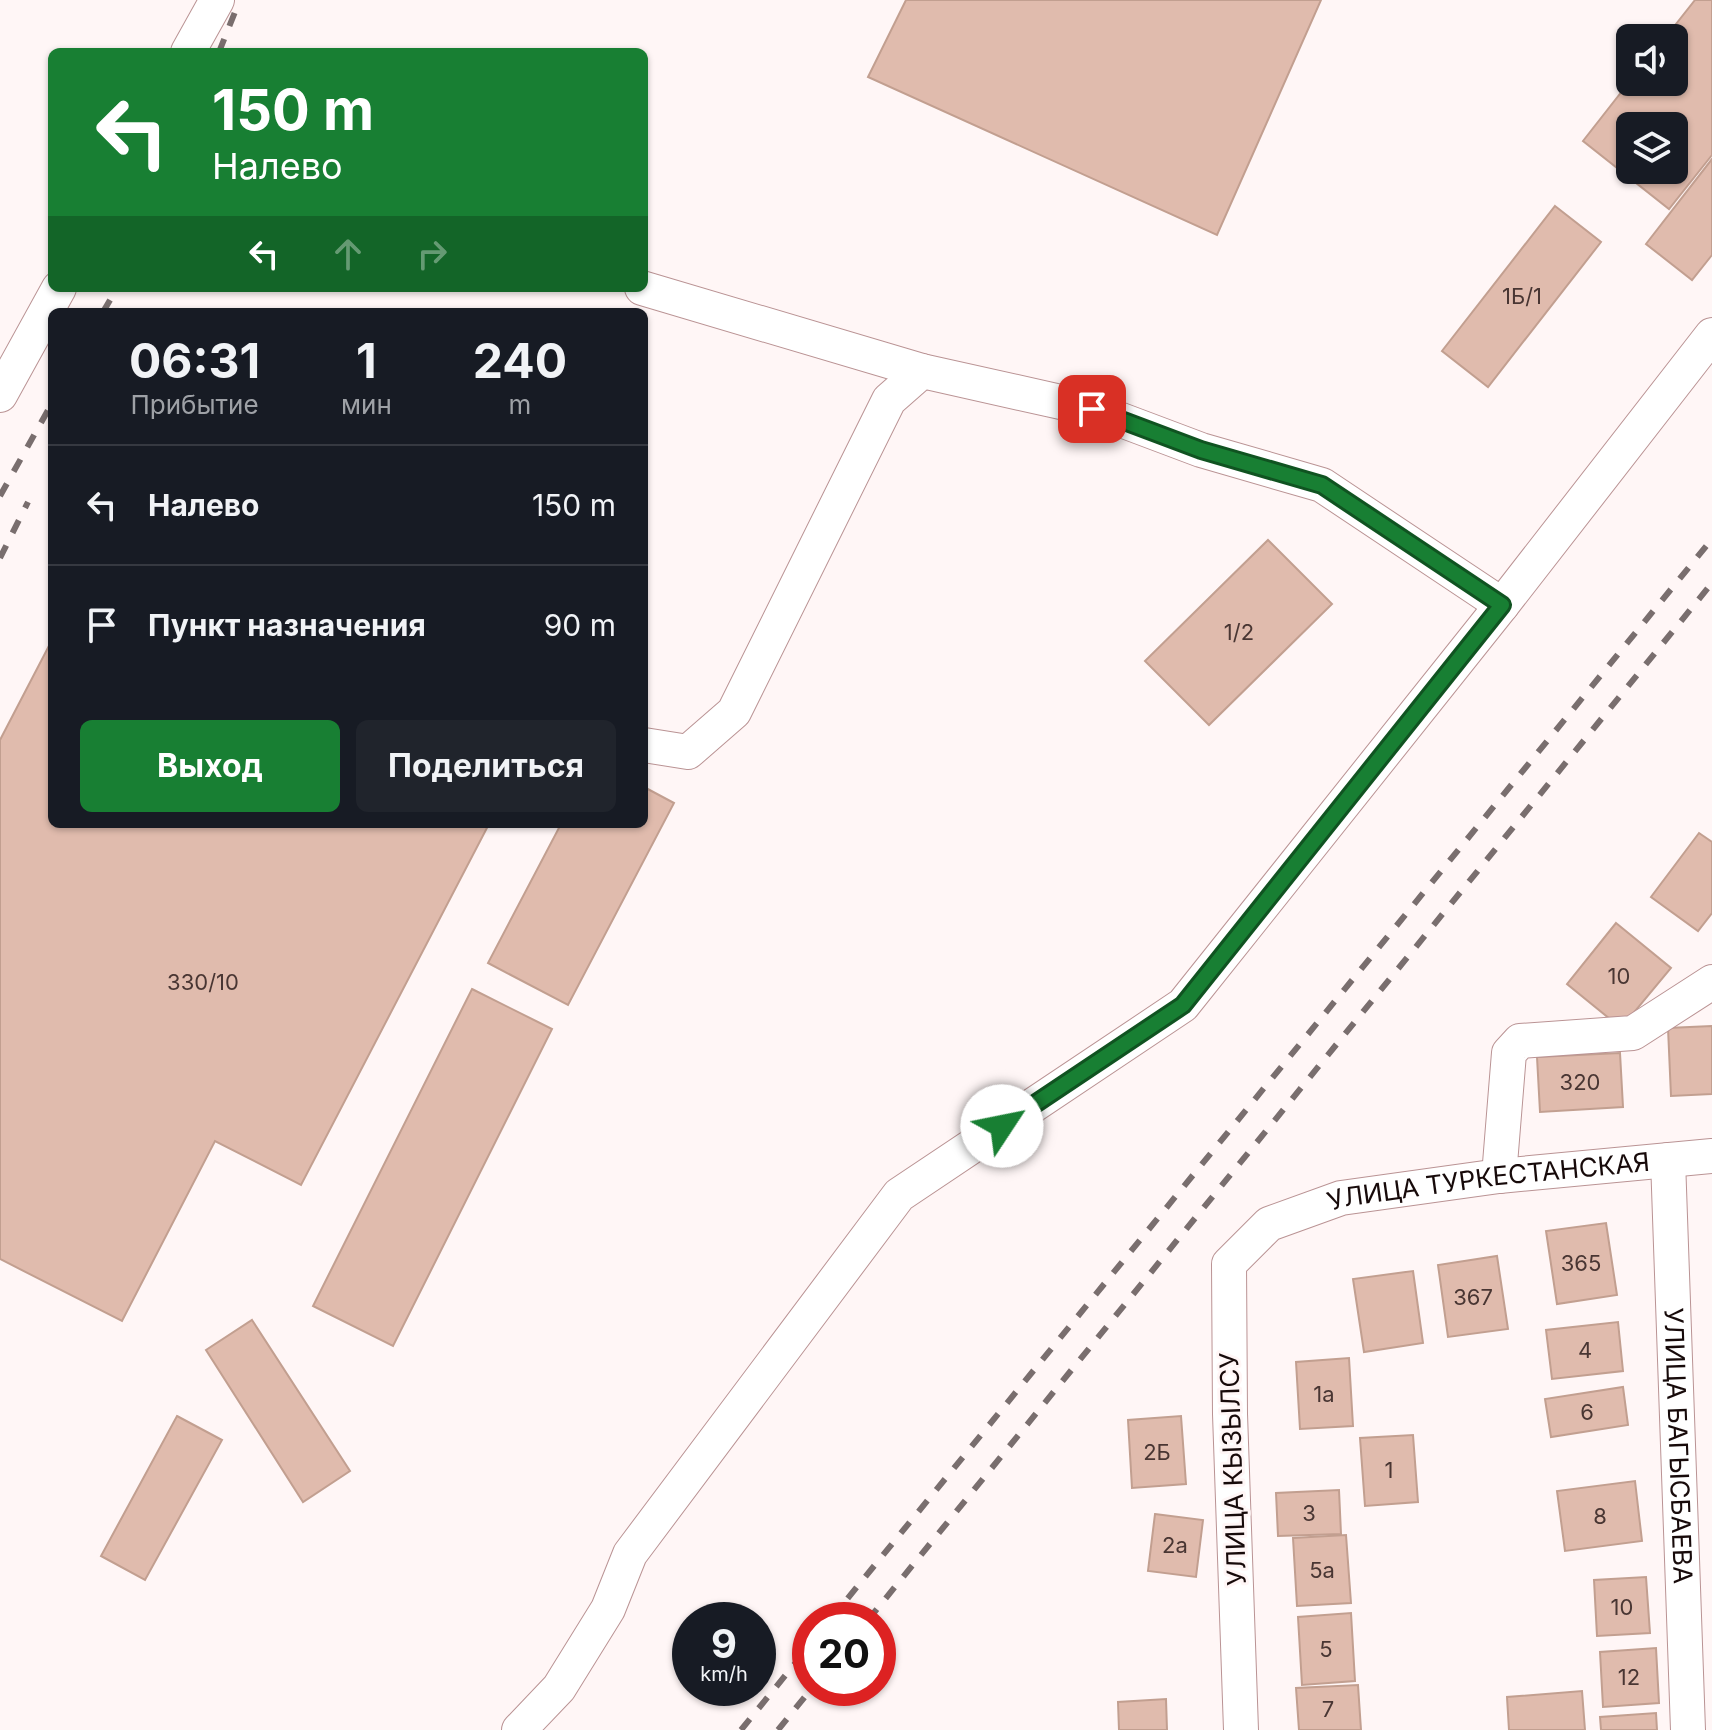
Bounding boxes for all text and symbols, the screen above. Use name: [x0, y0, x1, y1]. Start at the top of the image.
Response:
map controls: [1616, 24, 1688, 184]
button: sound: [1616, 24, 1688, 96]
text: 150 m: [212, 76, 374, 144]
icon: left: [80, 80, 184, 184]
button: layers: [1616, 112, 1688, 184]
text: Налево: [212, 144, 343, 188]
icon: left: [242, 232, 286, 276]
icon: ahead: [326, 232, 370, 276]
icon: right: [410, 232, 454, 276]
house number: 1Б/1: [1502, 283, 1542, 309]
text: 06:31: [129, 331, 260, 390]
text: 1: [356, 331, 377, 390]
text: 240: [473, 331, 567, 390]
pin: [1058, 375, 1126, 443]
icon: arrive: [1070, 387, 1114, 431]
text: Прибытие: [130, 389, 259, 420]
text: мин: [341, 389, 392, 420]
text: m: [509, 389, 531, 420]
icon: left: [80, 483, 124, 527]
text: Налево: [148, 487, 260, 523]
text: 150 m: [532, 487, 616, 523]
icon: arrive: [80, 603, 124, 647]
text: Пункт назначения: [148, 607, 426, 643]
text: 90 m: [544, 607, 616, 643]
house number: 1/2: [1224, 619, 1254, 645]
button: Выход: [80, 720, 340, 812]
button: Поделиться: [356, 720, 616, 812]
house number: 10: [1608, 963, 1630, 989]
house number: 330/10: [167, 969, 239, 995]
house number: 320: [1560, 1069, 1600, 1095]
position arrow: [960, 1084, 1044, 1168]
street label: УЛИЦА ТУРКЕСТАНСКАЯ: [1323, 1146, 1651, 1217]
house number: 365: [1561, 1250, 1601, 1276]
house number: 367: [1453, 1284, 1493, 1310]
street label: УЛИЦА БАГЫСБАЕВА: [1658, 1307, 1699, 1585]
house number: 4: [1578, 1337, 1592, 1363]
street label: УЛИЦА КЫЗЫЛСУ: [1213, 1352, 1252, 1586]
house number: 1а: [1313, 1381, 1335, 1407]
house number: 6: [1580, 1399, 1594, 1425]
house number: 2Б: [1143, 1439, 1171, 1465]
house number: 1: [1385, 1457, 1393, 1483]
house number: 3: [1302, 1500, 1316, 1526]
house number: 8: [1593, 1503, 1607, 1529]
house number: 2а: [1162, 1532, 1188, 1558]
house number: 5а: [1309, 1557, 1335, 1583]
house number: 10: [1611, 1594, 1633, 1620]
speed limit sign: 20: [792, 1602, 896, 1706]
text: 9: [711, 1619, 737, 1668]
house number: 5: [1319, 1636, 1333, 1662]
text: km/h: [700, 1662, 748, 1686]
house number: 12: [1618, 1664, 1640, 1690]
house number: 7: [1322, 1696, 1334, 1722]

